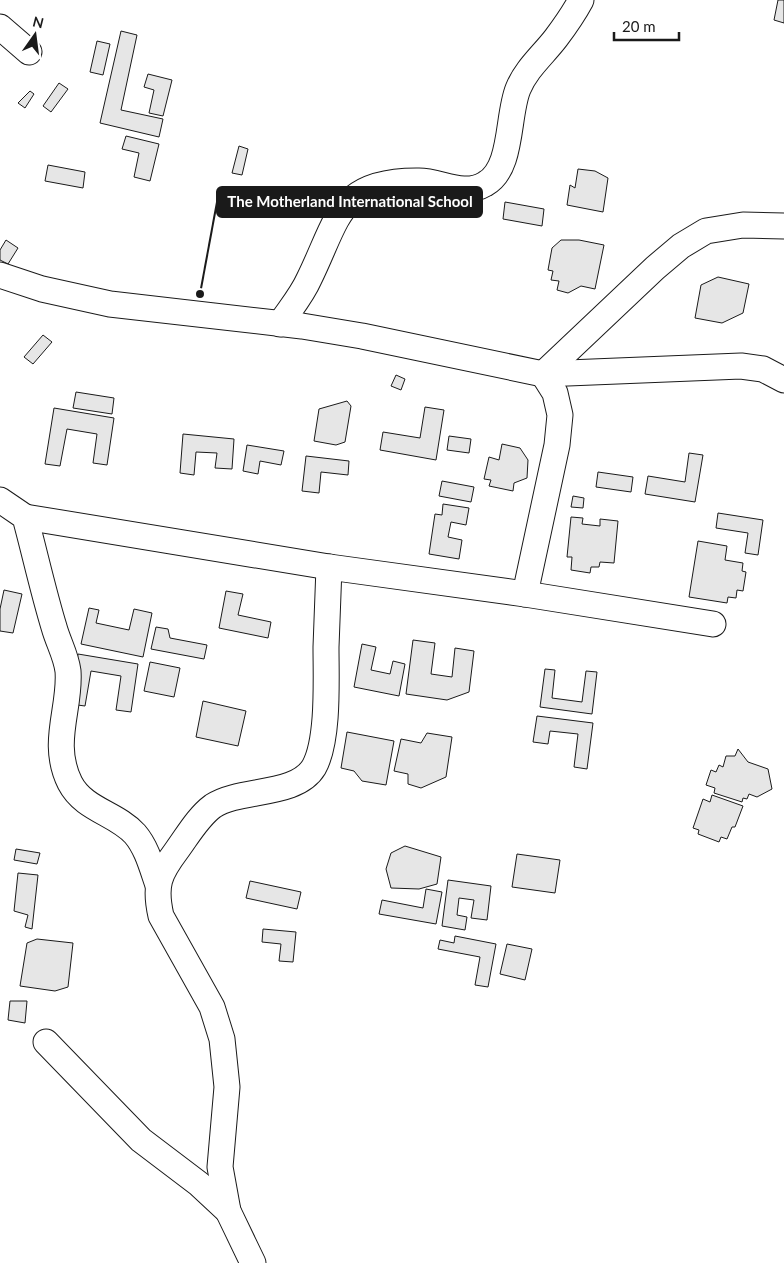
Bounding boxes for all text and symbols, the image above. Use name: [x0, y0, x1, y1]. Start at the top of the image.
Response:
north arrow: [10, 10, 60, 60]
scale bar: [614, 10, 679, 42]
text: N: [31, 12, 46, 31]
text: 20 m: [622, 17, 656, 35]
callout: The Motherland International School: [217, 187, 482, 217]
text: The Motherland International School: [227, 192, 473, 210]

